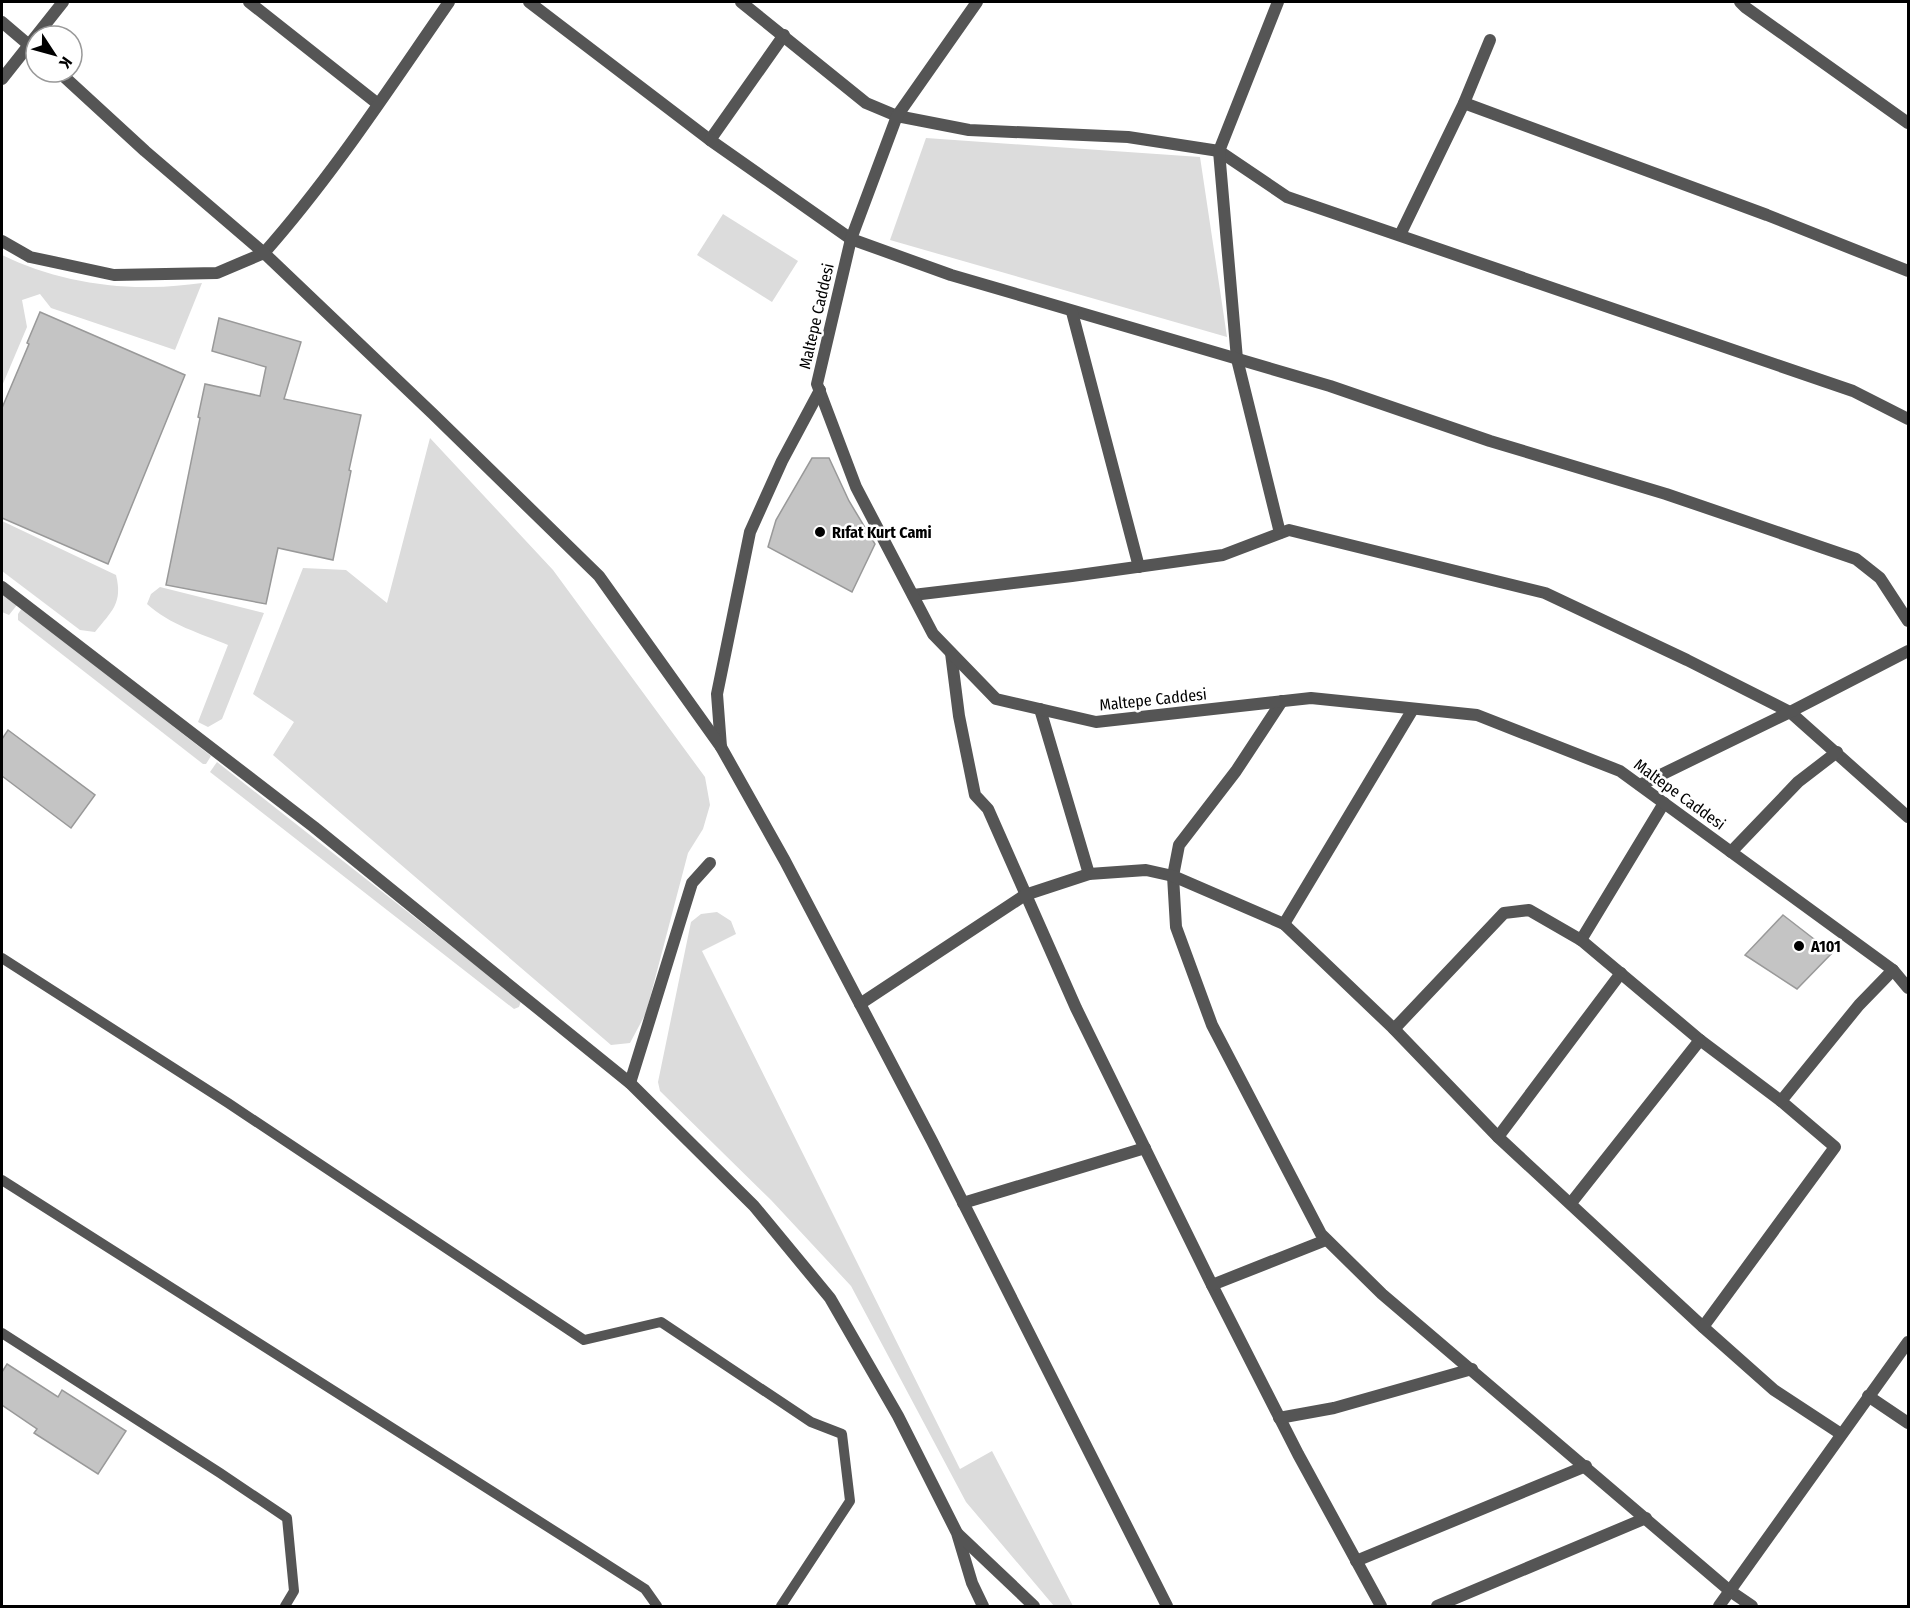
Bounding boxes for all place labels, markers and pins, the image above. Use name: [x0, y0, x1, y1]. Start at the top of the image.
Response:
place label: Rıfat Kurt Cami: [832, 523, 932, 542]
marker: Rıfat Kurt Cami: [813, 525, 827, 539]
place label: A101: [1810, 937, 1841, 956]
marker: A101: [1792, 939, 1806, 953]

